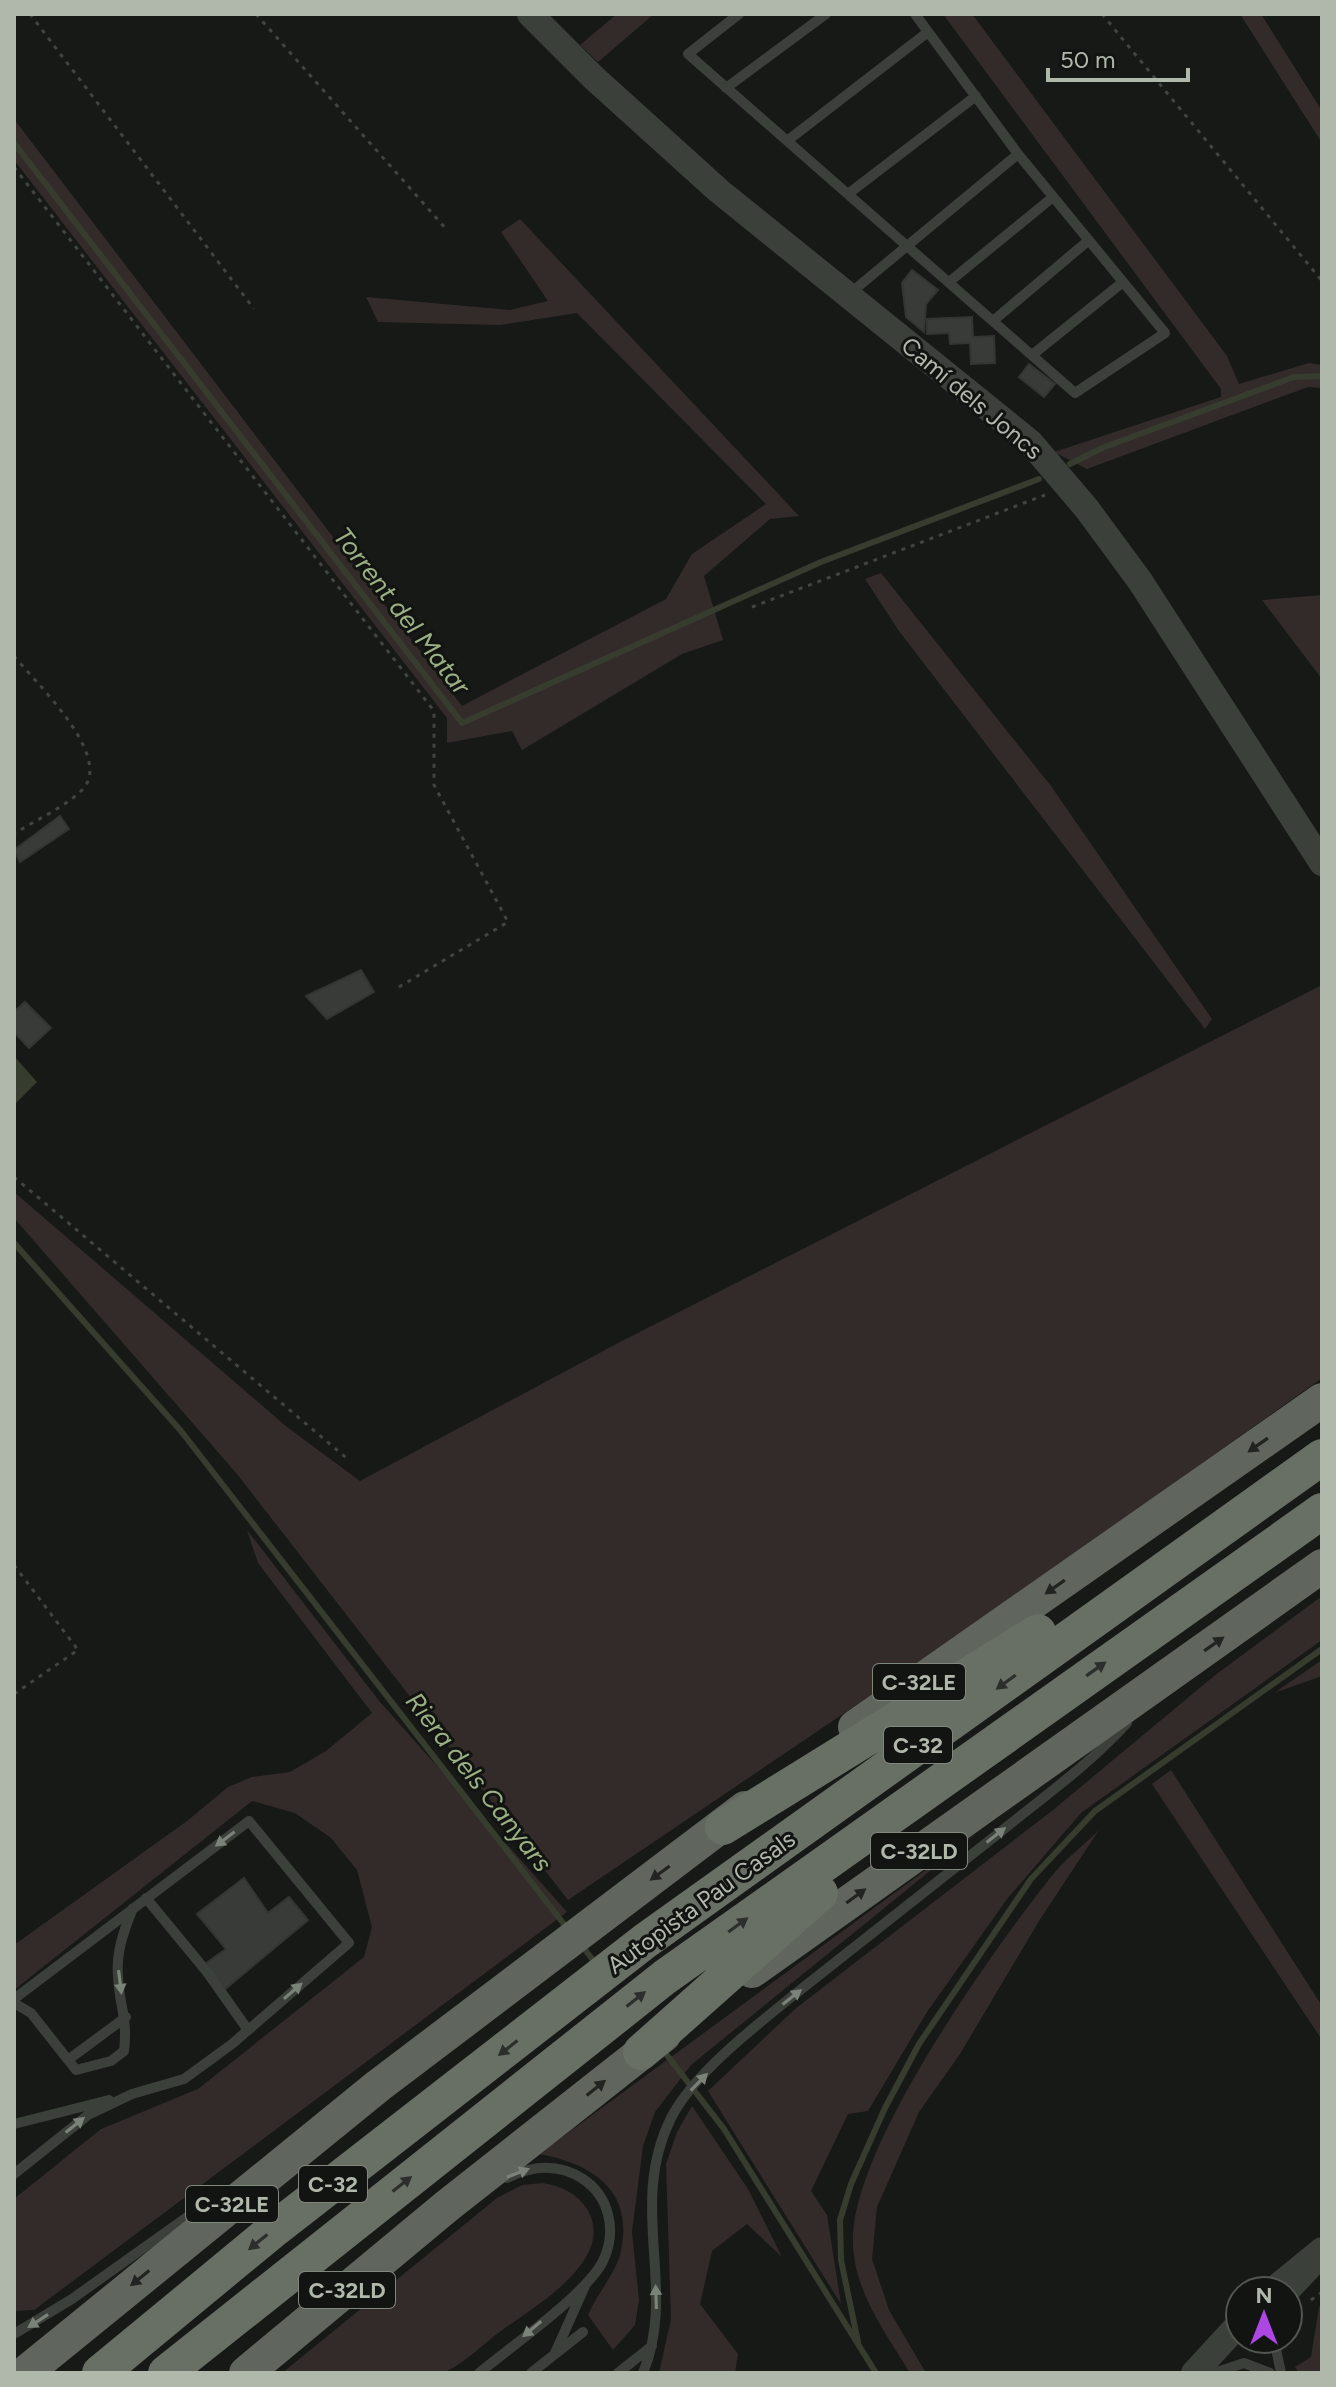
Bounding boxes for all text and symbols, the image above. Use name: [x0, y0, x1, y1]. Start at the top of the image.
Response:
scale bar: [1048, 32, 1188, 82]
text: 50 m: [1060, 45, 1116, 74]
street label: Camí dels Joncs: [896, 331, 1048, 465]
water label: Torrent del Matar: [327, 521, 478, 702]
one-way arrow: [1248, 1437, 1269, 1452]
one-way arrow: [1045, 1579, 1066, 1594]
one-way arrow: [1203, 1637, 1224, 1652]
one-way arrow: [1085, 1662, 1106, 1677]
road number: C-32LE: [873, 1664, 965, 1700]
one-way arrow: [996, 1673, 1017, 1689]
water label: Riera dels Canyars: [399, 1686, 559, 1878]
road number: C-32: [884, 1727, 952, 1763]
street label: Autopista Pau Casals: [601, 1824, 801, 1980]
one-way arrow: [986, 1828, 1006, 1844]
one-way arrow: [215, 1830, 236, 1846]
road number: C-32LD: [871, 1833, 967, 1869]
one-way arrow: [649, 1865, 671, 1881]
one-way arrow: [846, 1889, 867, 1904]
one-way arrow: [728, 1917, 749, 1933]
one-way arrow: [114, 1969, 127, 1994]
one-way arrow: [283, 1983, 303, 2000]
one-way arrow: [782, 1989, 802, 2006]
one-way arrow: [626, 1991, 647, 2008]
one-way arrow: [498, 2039, 518, 2055]
one-way arrow: [689, 2073, 708, 2092]
one-way arrow: [586, 2080, 606, 2096]
one-way arrow: [65, 2118, 85, 2134]
road number: C-32: [299, 2166, 367, 2202]
one-way arrow: [506, 2166, 530, 2179]
one-way arrow: [392, 2177, 412, 2193]
road number: C-32LE: [186, 2186, 278, 2222]
one-way arrow: [249, 2233, 269, 2250]
one-way arrow: [130, 2270, 150, 2286]
road number: C-32LD: [299, 2272, 395, 2308]
north arrow: [1224, 2275, 1304, 2355]
text: N: [1255, 2282, 1273, 2309]
one-way arrow: [650, 2284, 663, 2309]
one-way arrow: [27, 2314, 49, 2328]
one-way arrow: [522, 2320, 542, 2337]

